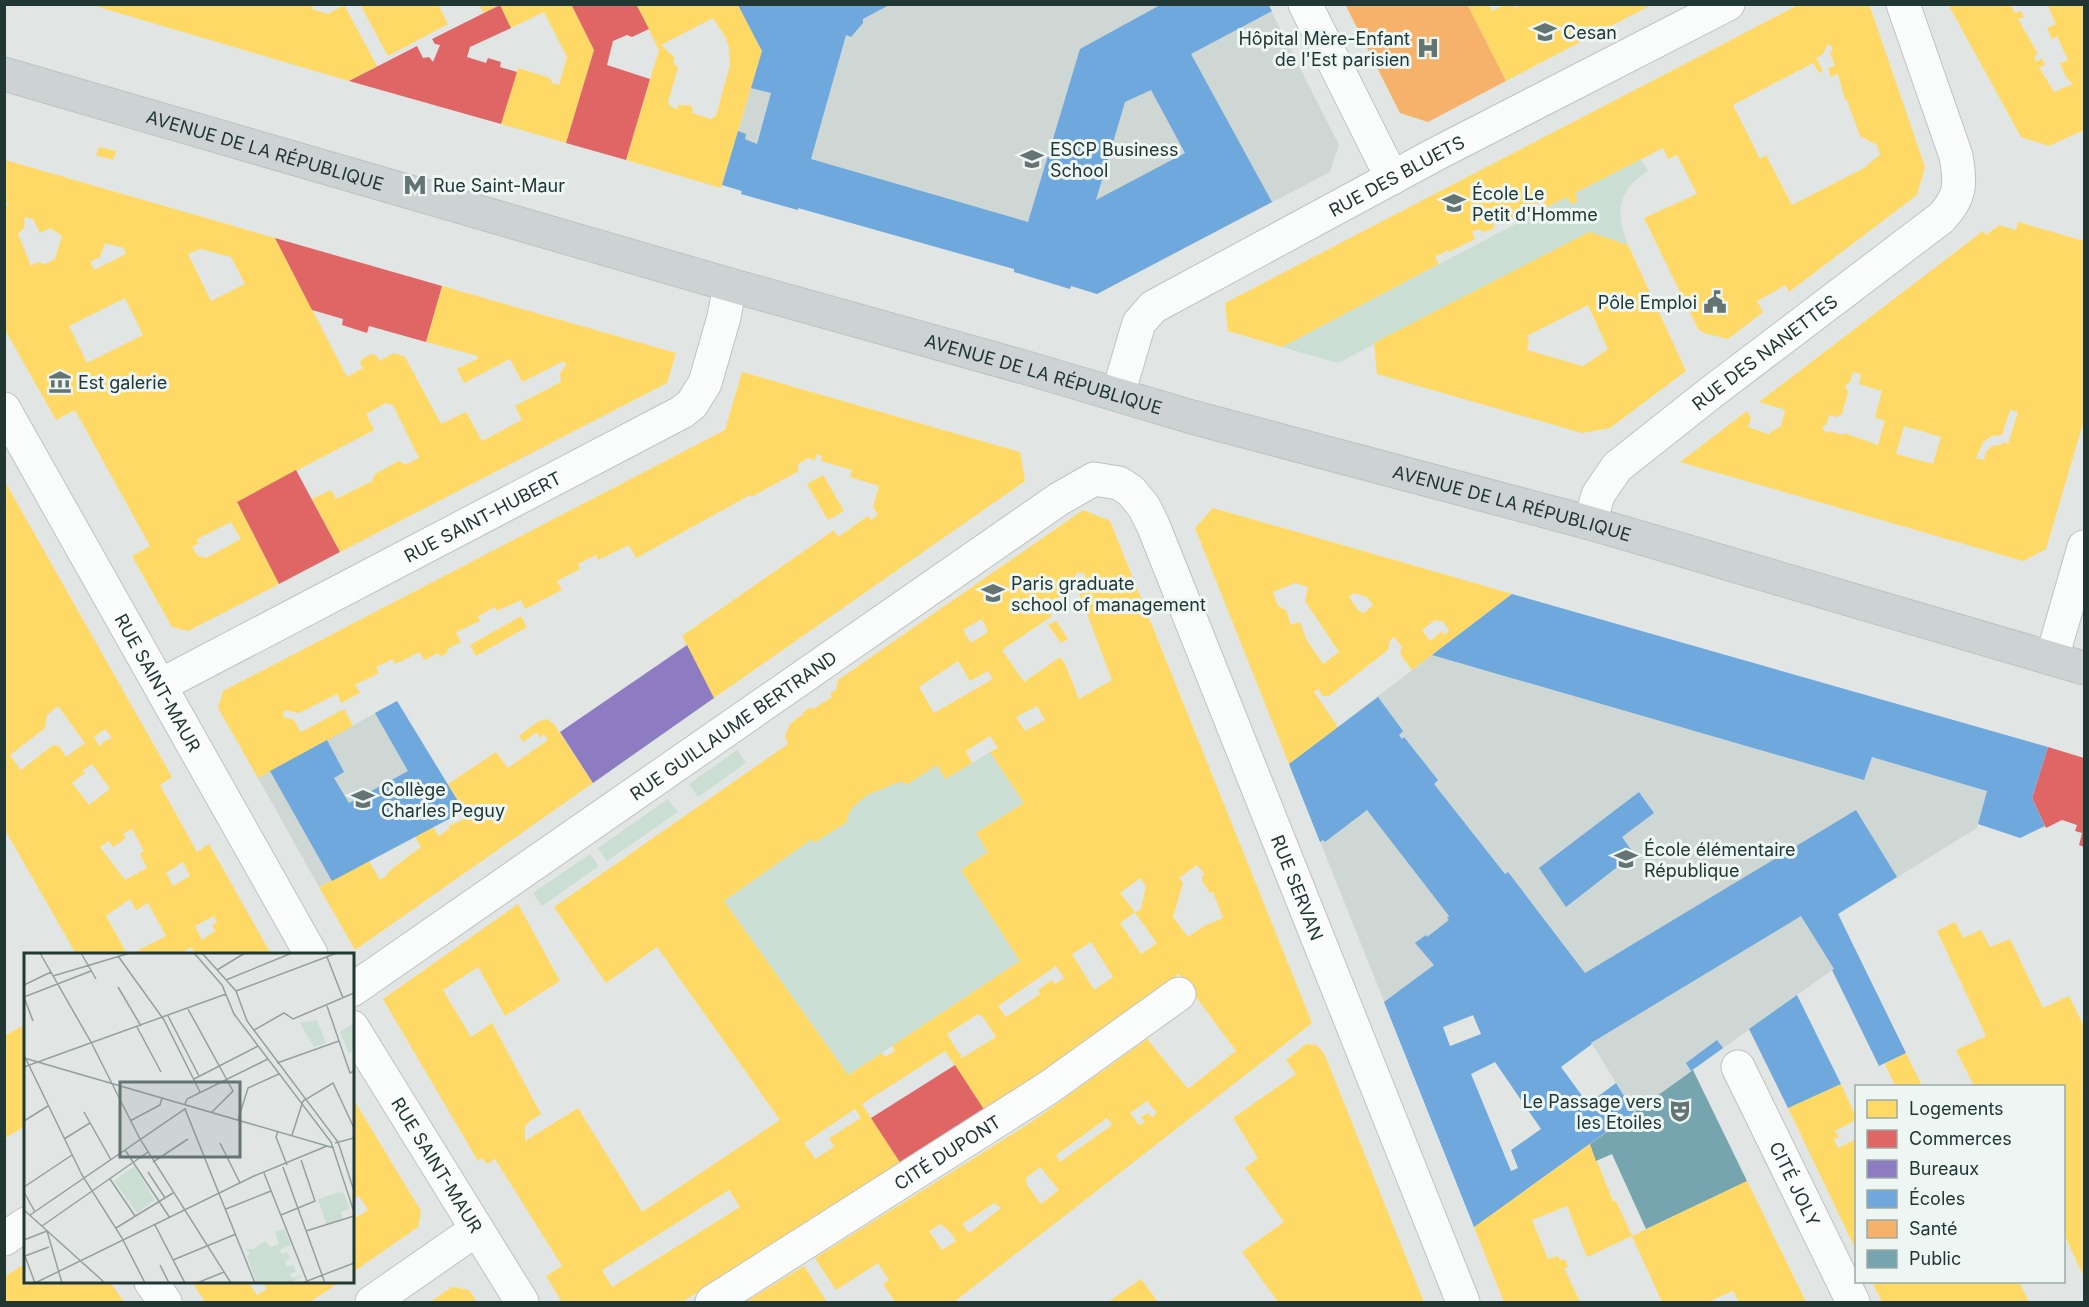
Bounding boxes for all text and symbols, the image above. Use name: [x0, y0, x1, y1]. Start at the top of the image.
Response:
school or university icon: Cesan: [1532, 19, 1558, 45]
place label: Cesan: [1563, 22, 1617, 43]
place label: Hôpital Mère-Enfant de l'Est parisien: [1238, 28, 1410, 70]
hospital icon: Hôpital Mère-Enfant de l'Est parisien: [1415, 35, 1441, 61]
street label: AVENUE DE LA RÉPUBLIQUE: [144, 105, 386, 194]
street label: RUE DES BLUETS: [1325, 131, 1468, 220]
place label: ESCP Business School: [1050, 139, 1179, 181]
school or university icon: ESCP Business School: [1019, 146, 1045, 172]
metro station icon: Rue Saint-Maur: [402, 172, 428, 198]
place label: Rue Saint-Maur: [433, 175, 565, 196]
place label: École Le Petit d'Homme: [1472, 182, 1598, 225]
school or university icon: École Le Petit d'Homme: [1441, 190, 1467, 216]
public building icon: Pôle Emploi: [1702, 289, 1728, 315]
street label: RUE DES NANETTES: [1688, 290, 1841, 414]
place label: Pôle Emploi: [1598, 292, 1697, 313]
street label: AVENUE DE LA RÉPUBLIQUE: [923, 330, 1165, 418]
museum icon: Est galerie: [47, 369, 73, 395]
place label: Est galerie: [78, 372, 167, 393]
street label: AVENUE DE LA RÉPUBLIQUE: [1391, 461, 1634, 545]
street label: RUE SAINT-HUBERT: [400, 467, 565, 566]
place label: Paris graduate school of management: [1011, 573, 1206, 615]
school or university icon: Paris graduate school of management: [980, 580, 1006, 606]
street label: RUE SAINT-MAUR: [111, 610, 206, 756]
street label: RUE GUILLAUME BERTRAND: [626, 646, 841, 804]
place label: Collège Charles Peguy: [381, 779, 505, 821]
school or university icon: Collège Charles Peguy: [350, 786, 376, 812]
street label: RUE SERVAN: [1267, 832, 1328, 943]
place label: École élémentaire République: [1644, 838, 1795, 881]
school or university icon: École élémentaire République: [1613, 846, 1639, 872]
inset map: [24, 953, 354, 1283]
legend: [1855, 1085, 2065, 1283]
place label: Le Passage vers les Etoiles: [1522, 1091, 1662, 1133]
street label: RUE SAINT-MAUR: [387, 1093, 487, 1237]
theatre icon: Le Passage vers les Etoiles: [1667, 1098, 1693, 1124]
text: Logements: [1909, 1098, 2004, 1119]
street label: CITÉ DUPONT: [890, 1110, 1005, 1194]
text: Commerces: [1909, 1128, 2012, 1149]
street label: CITÉ JOLY: [1766, 1138, 1825, 1229]
text: Bureaux: [1909, 1158, 1979, 1179]
text: Écoles: [1909, 1187, 1965, 1209]
text: Santé: [1909, 1218, 1958, 1239]
text: Public: [1909, 1248, 1961, 1269]

